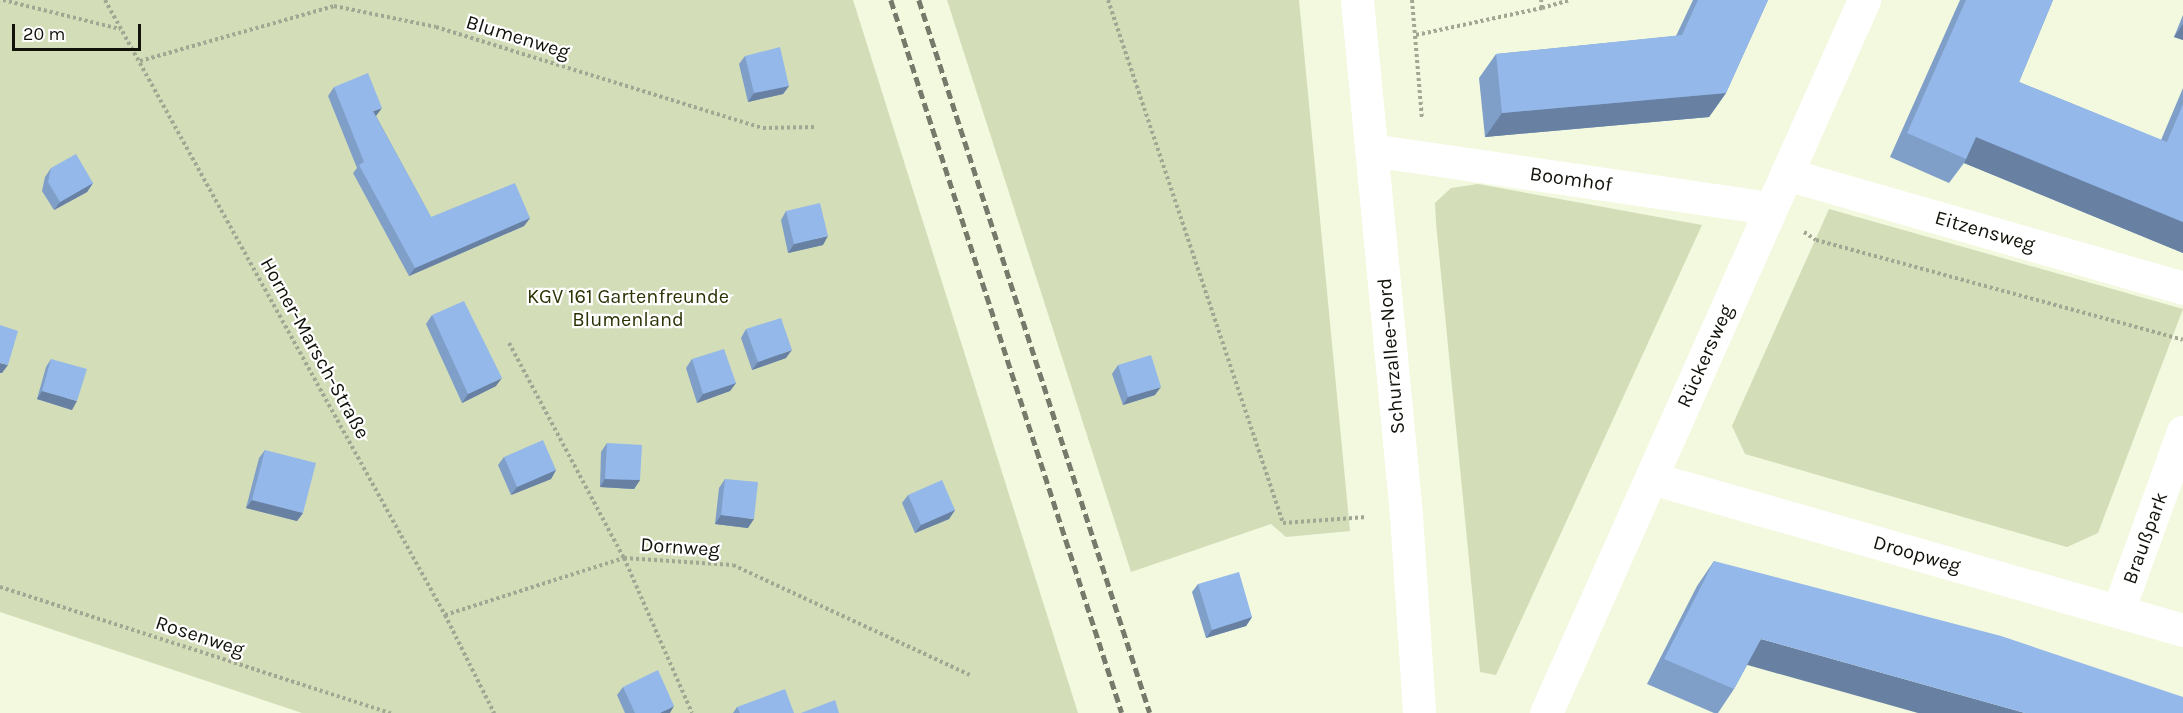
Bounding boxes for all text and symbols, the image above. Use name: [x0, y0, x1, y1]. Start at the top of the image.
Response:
street label: Blumenweg: [463, 10, 573, 64]
scale bar: [15, 12, 144, 50]
text: 20 m: [23, 23, 65, 45]
street label: Boomhof: [1528, 161, 1614, 197]
street label: Eitzensweg: [1932, 205, 2038, 257]
street label: Horner-Marsch-Straße: [255, 253, 375, 443]
street label: Schurzallee-Nord: [1372, 277, 1410, 435]
park label: KGV 161 Gartenfreunde Blumenland: [527, 285, 729, 332]
street label: Rückersweg: [1672, 301, 1738, 411]
street label: Braußpark: [2117, 489, 2173, 587]
street label: Droopweg: [1870, 530, 1964, 578]
street label: Dornweg: [640, 532, 720, 562]
street label: Rosenweg: [153, 610, 247, 662]

